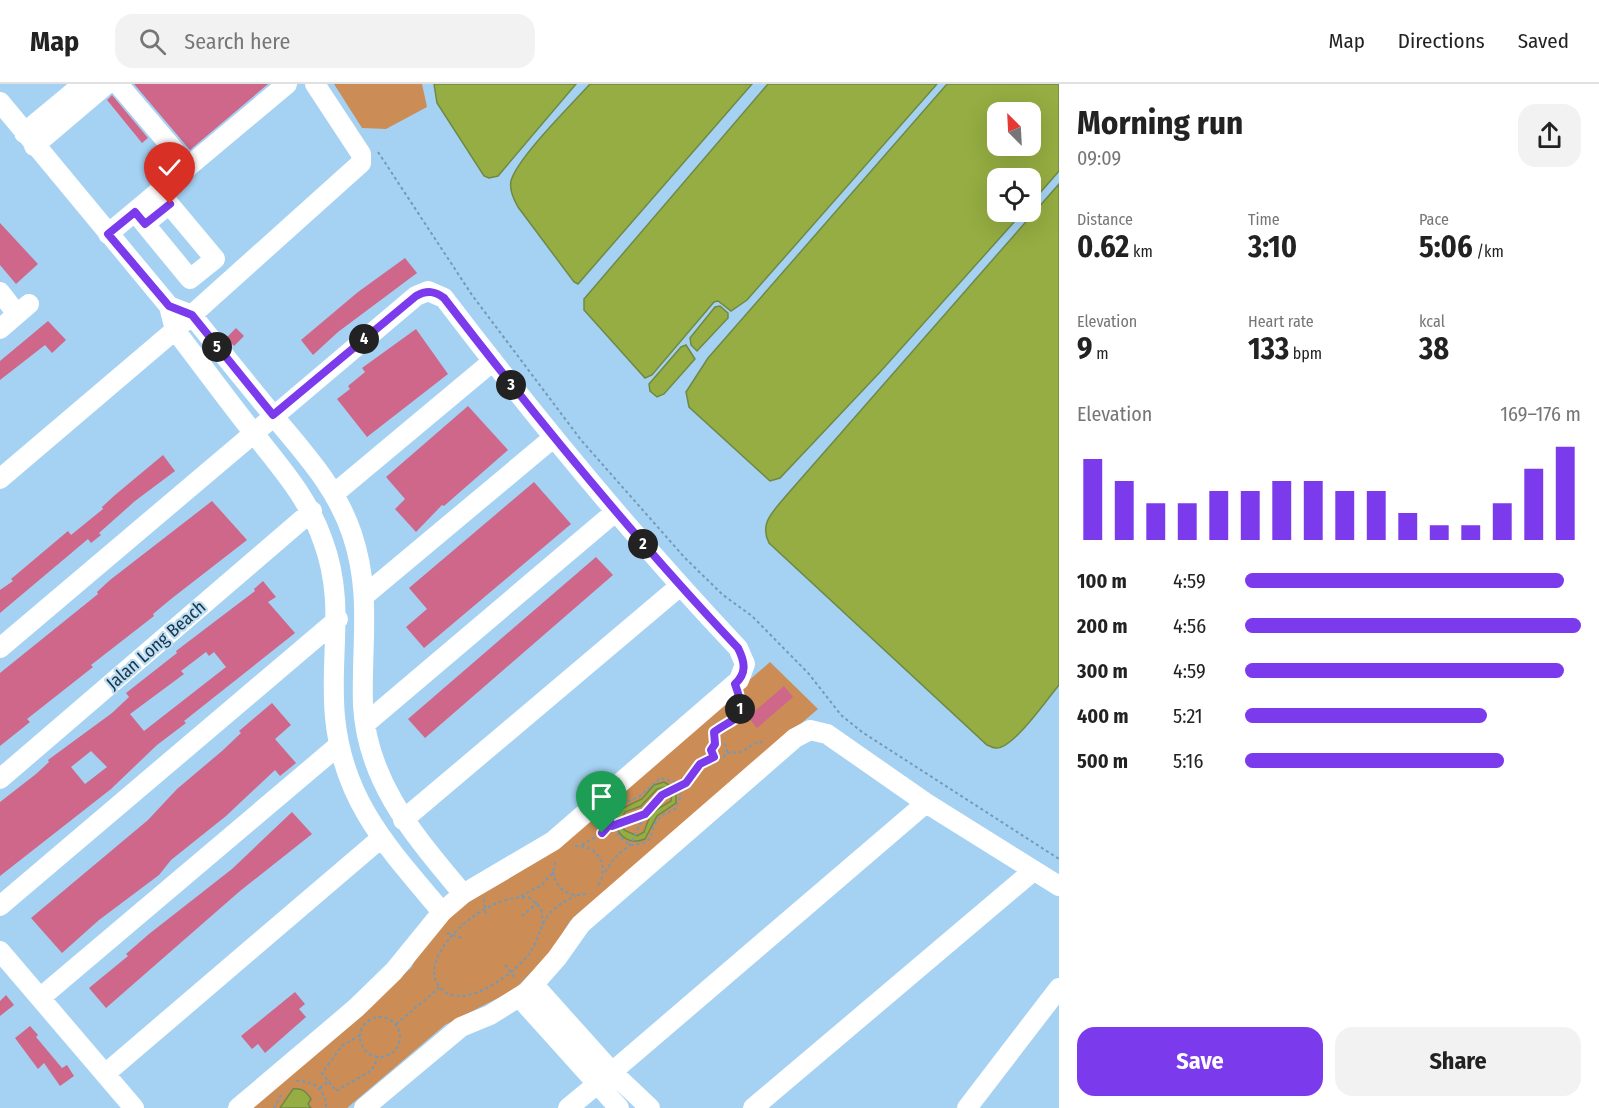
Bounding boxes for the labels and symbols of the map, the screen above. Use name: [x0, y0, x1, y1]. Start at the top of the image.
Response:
north arrow: [987, 102, 1041, 156]
pin: [144, 142, 195, 204]
pin: 4: [349, 324, 379, 354]
pin: 5: [202, 332, 232, 362]
pin: 3: [496, 370, 526, 400]
pin: 2: [628, 529, 658, 559]
street label: Jalan Long Beach: [102, 596, 210, 694]
pin: 1: [725, 694, 755, 724]
pin: [576, 771, 627, 833]

